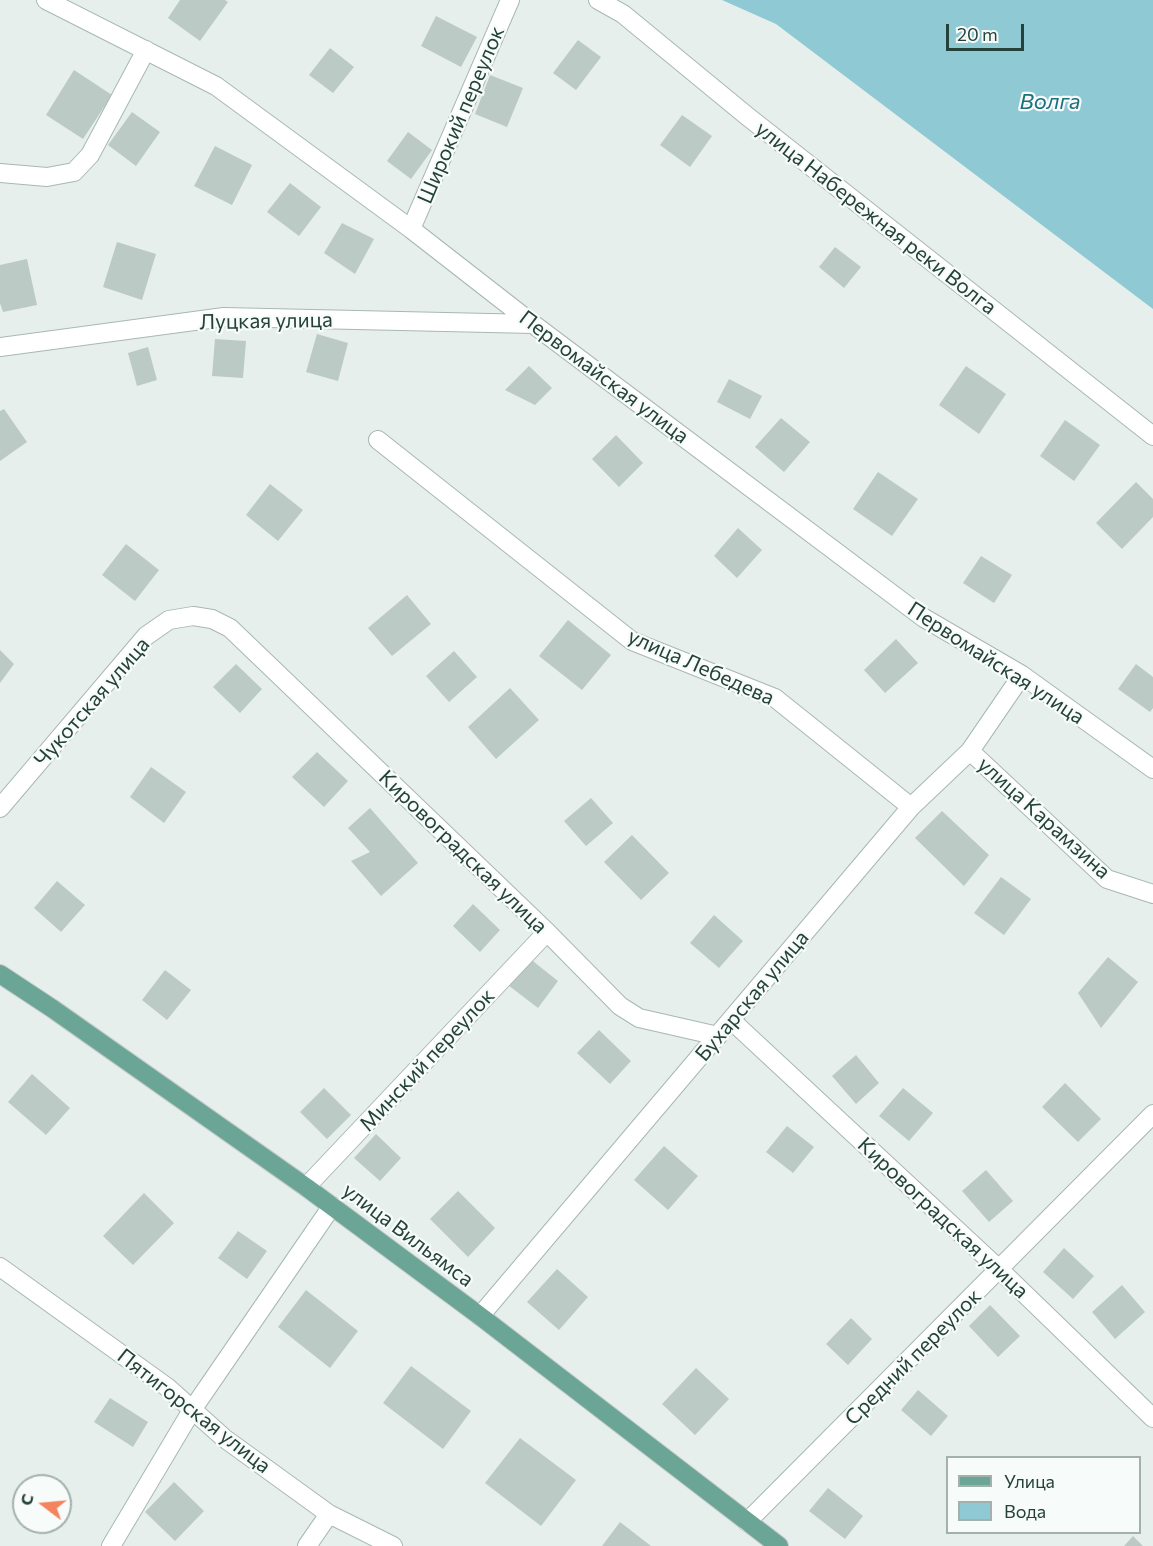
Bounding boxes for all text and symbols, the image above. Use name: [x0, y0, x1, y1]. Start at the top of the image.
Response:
scale bar: [949, 12, 1027, 50]
street label: Широкий переулок: [412, 22, 510, 208]
text: 20 m: [957, 23, 998, 45]
water label: Волга: [1020, 89, 1080, 115]
street label: улица Набережная реки Волга: [751, 116, 1001, 320]
street label: Первомайская улица: [514, 305, 694, 449]
street label: Луцкая улица: [199, 307, 333, 335]
street label: Первомайская улица: [903, 596, 1089, 730]
street label: улица Лебедева: [624, 623, 778, 711]
street label: Чукотская улица: [29, 632, 155, 772]
street label: улица Карамзина: [973, 752, 1115, 884]
street label: Кировоградская улица: [374, 765, 552, 939]
street label: Бухарская улица: [690, 926, 814, 1066]
street label: Минский переулок: [354, 983, 500, 1137]
street label: Кировоградская улица: [852, 1132, 1034, 1304]
street label: улица Вильямса: [338, 1178, 478, 1292]
street label: Средний переулок: [840, 1284, 986, 1430]
street label: Пятигорская улица: [112, 1343, 276, 1479]
legend: [946, 1456, 1141, 1534]
text: Улица: [1004, 1470, 1055, 1492]
north arrow: [12, 1474, 72, 1534]
text: С: [15, 1492, 37, 1507]
text: Вода: [1004, 1500, 1046, 1522]

